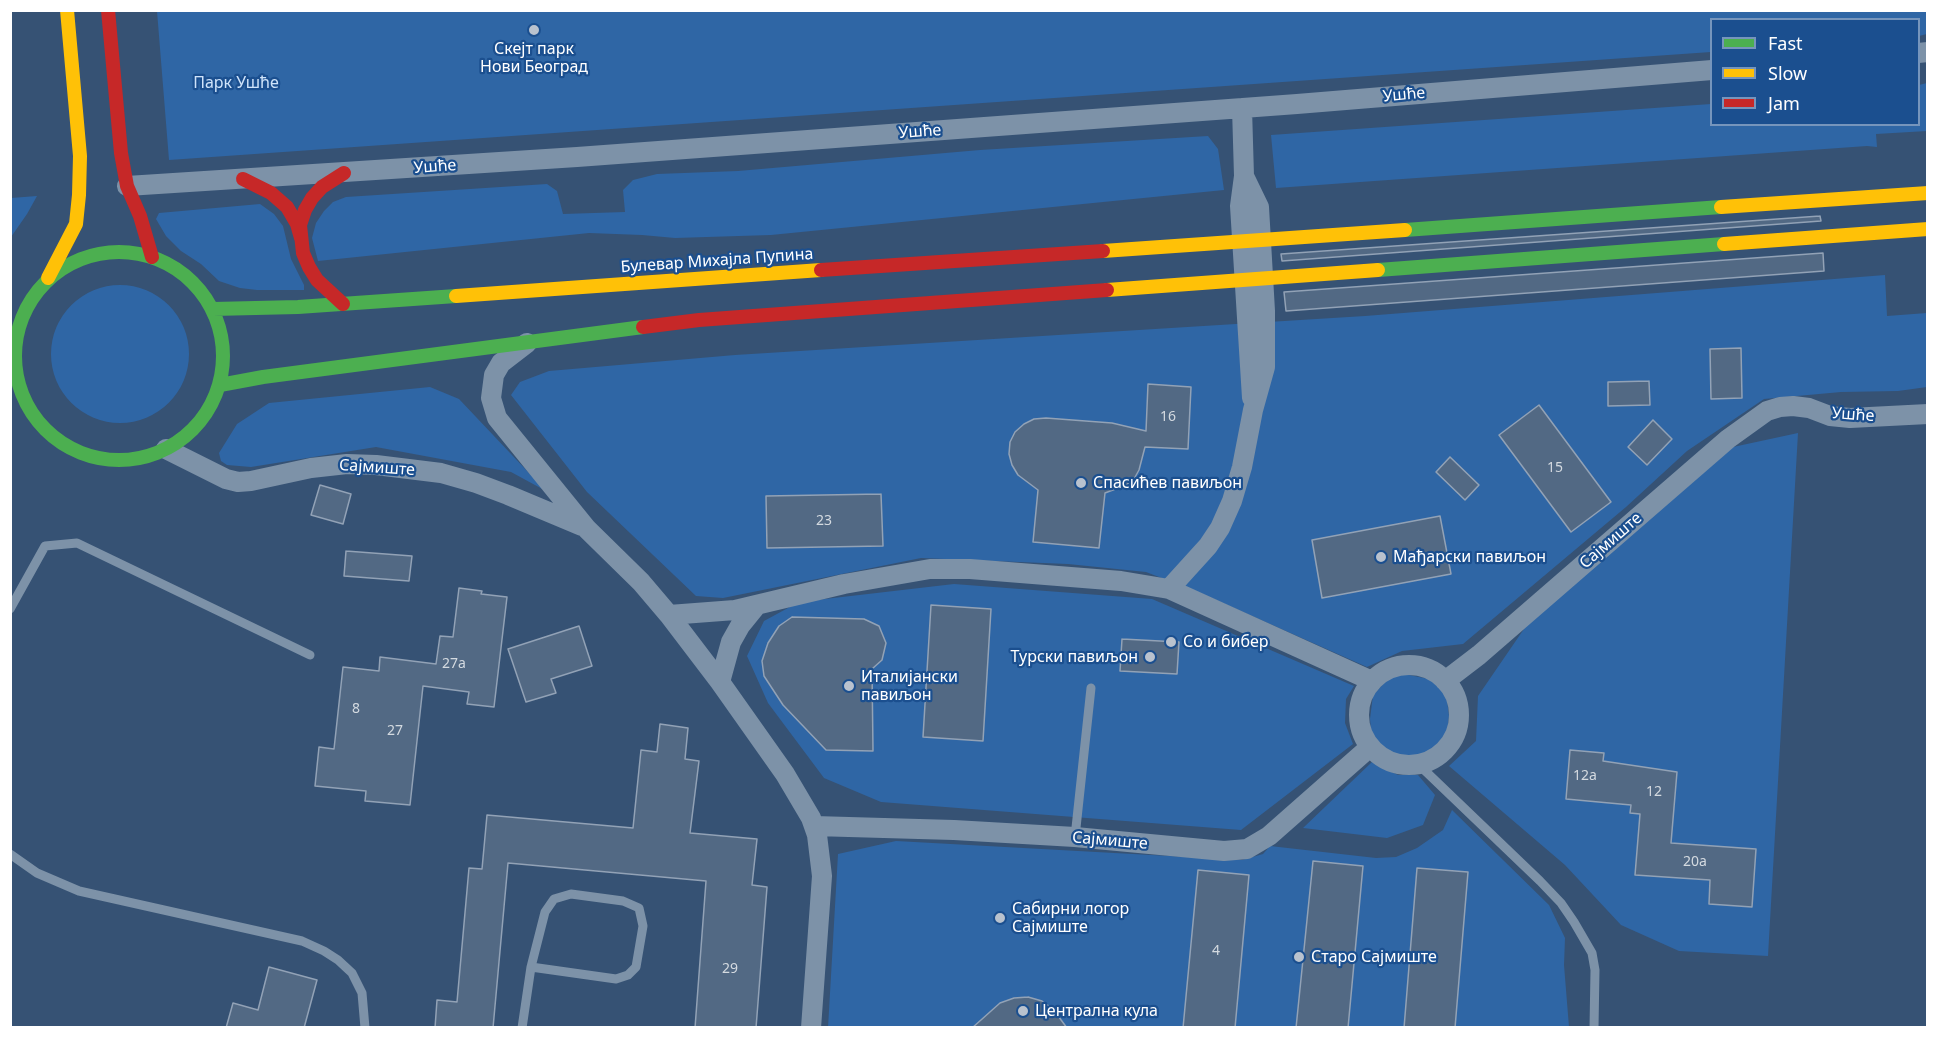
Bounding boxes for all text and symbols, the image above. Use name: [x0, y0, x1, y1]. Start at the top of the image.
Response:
legend: [1710, 18, 1920, 126]
marker: Скејт парк Нови Београд: [527, 23, 541, 37]
text: Fast: [1768, 31, 1803, 55]
place label: Скејт парк Нови Београд: [480, 39, 588, 77]
text: Slow: [1768, 61, 1807, 85]
park label: Парк Ушће: [193, 73, 279, 93]
street label: Ушће: [1382, 84, 1426, 106]
text: Jam: [1768, 91, 1800, 115]
street label: Ушће: [898, 121, 942, 143]
street label: Ушће: [413, 156, 457, 178]
street label: Булевар Михајла Пупина: [620, 245, 814, 277]
street label: Ушће: [1831, 404, 1875, 426]
house number: 16: [1160, 409, 1176, 425]
street label: Сајмиште: [338, 456, 416, 480]
house number: 15: [1547, 460, 1563, 476]
place label: Спасићев павиљон: [1093, 473, 1242, 493]
marker: Спасићев павиљон: [1074, 476, 1088, 490]
street label: Сајмиште: [1576, 509, 1646, 573]
house number: 23: [816, 513, 832, 529]
place label: Мађарски павиљон: [1393, 547, 1546, 567]
marker: Мађарски павиљон: [1374, 550, 1388, 564]
place label: Со и бибер: [1183, 632, 1269, 652]
marker: Со и бибер: [1164, 635, 1178, 649]
place label: Турски павиљон: [1010, 647, 1138, 667]
marker: Турски павиљон: [1143, 650, 1157, 664]
house number: 27a: [442, 656, 466, 672]
place label: Италијански павиљон: [861, 667, 958, 705]
marker: Италијански павиљон: [842, 679, 856, 693]
house number: 8: [352, 701, 360, 717]
house number: 27: [387, 723, 403, 739]
house number: 12a: [1573, 768, 1597, 784]
house number: 12: [1646, 784, 1662, 800]
street label: Сајмиште: [1071, 828, 1149, 854]
house number: 20a: [1683, 854, 1707, 870]
place label: Сабирни логор Сајмиште: [1012, 899, 1129, 937]
marker: Сабирни логор Сајмиште: [993, 911, 1007, 925]
house number: 4: [1212, 943, 1220, 959]
place label: Старо Сајмиште: [1311, 947, 1437, 967]
marker: Старо Сајмиште: [1292, 950, 1306, 964]
house number: 29: [722, 961, 738, 977]
place label: Централна кула: [1035, 1001, 1158, 1021]
marker: Централна кула: [1016, 1004, 1030, 1018]

